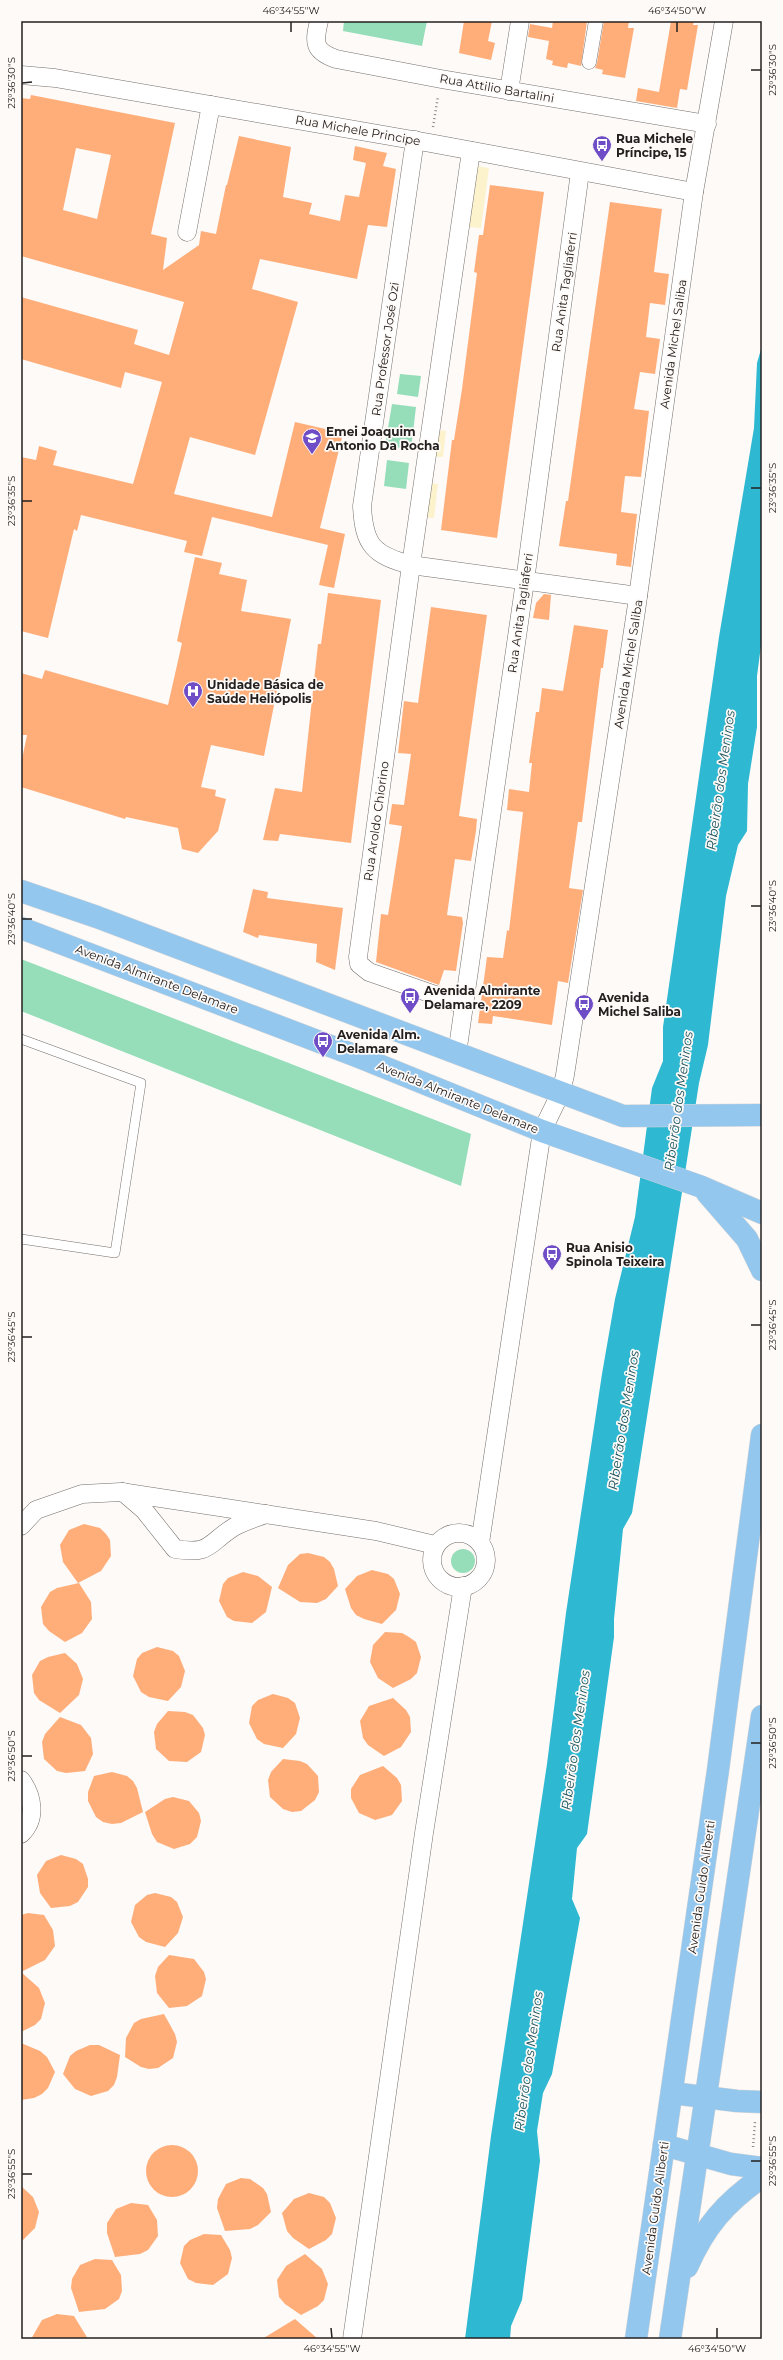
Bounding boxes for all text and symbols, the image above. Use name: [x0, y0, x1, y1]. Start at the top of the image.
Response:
text: 46°34'55"W: [263, 4, 320, 17]
text: 46°34'50"W: [648, 4, 706, 17]
text: 23°36'30"S: [766, 44, 779, 96]
text: 23°36'30"S: [5, 57, 18, 109]
street label: Rua Attilio Bartalini: [439, 71, 555, 105]
street label: Rua Michele Principe: [294, 112, 422, 148]
place label: Rua Michele Príncipe, 15: [616, 131, 694, 160]
bus stop icon: Rua Michele Príncipe, 15: [591, 134, 613, 162]
street label: Rua Anita Tagliaferri: [548, 231, 580, 353]
street label: Avenida Michel Saliba: [656, 278, 690, 410]
street label: Rua Professor José Ozi: [368, 281, 402, 417]
place label: Emei Joaquim Antonio Da Rocha: [325, 424, 440, 453]
school or university icon: Emei Joaquim Antonio Da Rocha: [301, 427, 323, 455]
text: 23°36'35"S: [766, 463, 779, 513]
text: 23°36'35"S: [5, 476, 18, 526]
street label: Rua Anita Tagliaferri: [504, 552, 536, 674]
street label: Avenida Michel Saliba: [610, 598, 646, 730]
place label: Unidade Básica de Saúde Heliópolis: [207, 677, 324, 706]
hospital icon: Unidade Básica de Saúde Heliópolis: [182, 680, 204, 708]
water label: Ribeirão dos Meninos: [702, 708, 738, 851]
street label: Rua Aroldo Chiorino: [360, 760, 392, 882]
text: 23°36'40"S: [766, 880, 779, 932]
text: 23°36'40"S: [5, 893, 18, 945]
street label: Avenida Almirante Delamare: [74, 941, 240, 1017]
place label: Avenida Almirante Delamare, 2209: [423, 983, 541, 1012]
bus stop icon: Avenida Almirante Delamare, 2209: [399, 986, 421, 1014]
place label: Avenida Michel Saliba: [597, 990, 681, 1019]
bus stop icon: Avenida Michel Saliba: [573, 993, 595, 1021]
place label: Avenida Alm. Delamare: [336, 1027, 420, 1056]
water label: Ribeirão dos Meninos: [660, 1029, 696, 1172]
bus stop icon: Avenida Alm. Delamare: [312, 1030, 334, 1058]
street label: Avenida Almirante Delamare: [375, 1058, 541, 1136]
place label: Rua Anisio Spinola Teixeira: [566, 1240, 664, 1269]
bus stop icon: Rua Anisio Spinola Teixeira: [541, 1243, 563, 1271]
text: 23°36'45"S: [766, 1300, 779, 1350]
text: 23°36'45"S: [5, 1312, 18, 1362]
water label: Ribeirão dos Meninos: [604, 1348, 642, 1491]
water label: Ribeirão dos Meninos: [557, 1668, 593, 1811]
text: 23°36'50"S: [766, 1717, 779, 1769]
text: 23°36'50"S: [5, 1730, 18, 1782]
street label: Avenida Guido Aliberti: [684, 1819, 718, 1955]
water label: Ribeirão dos Meninos: [510, 1989, 546, 2132]
text: 23°36'55"S: [766, 2136, 779, 2186]
street label: Avenida Guido Aliberti: [638, 2140, 672, 2276]
text: 23°36'55"S: [5, 2149, 18, 2199]
text: 46°34'55"W: [304, 2342, 361, 2355]
text: 46°34'50"W: [688, 2342, 746, 2355]

